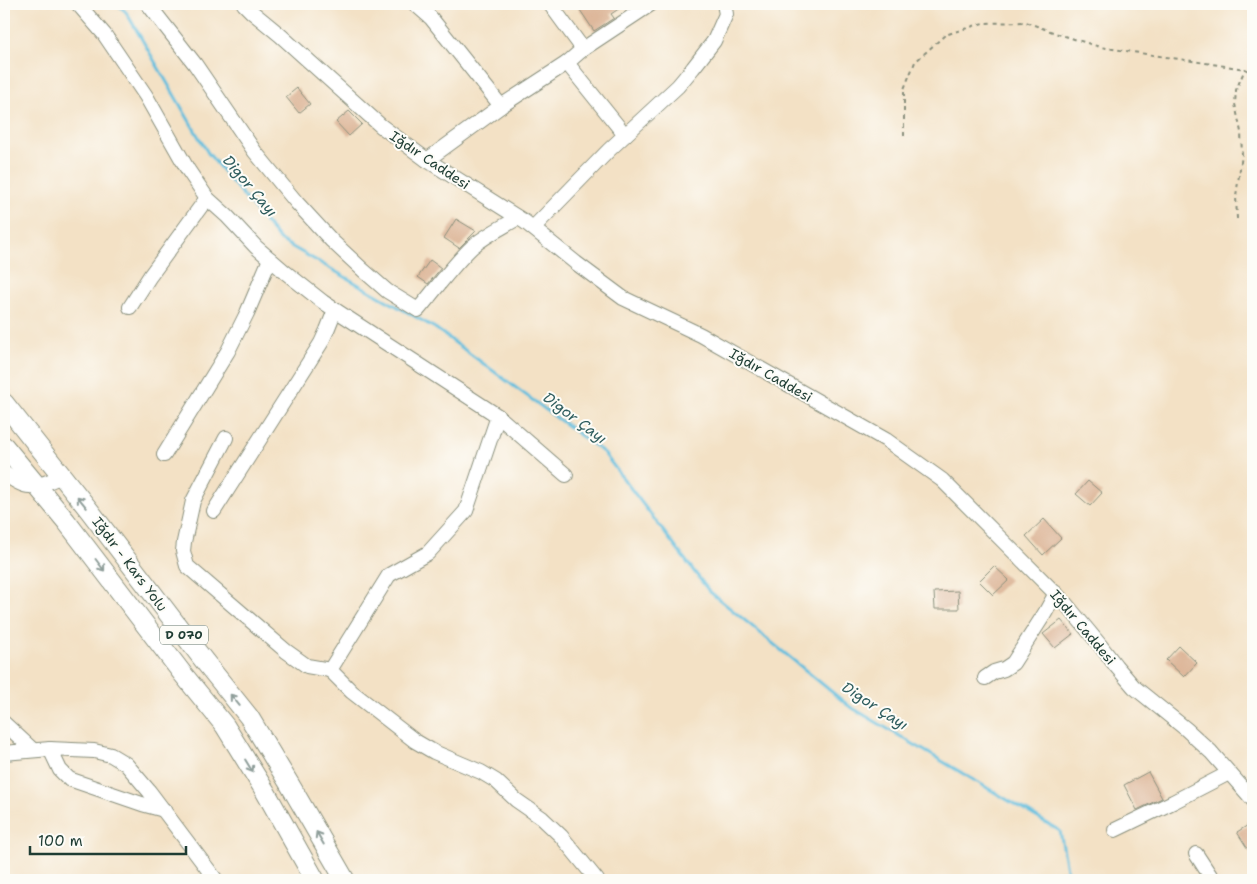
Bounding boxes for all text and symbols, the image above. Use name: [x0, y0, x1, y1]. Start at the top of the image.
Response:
street label: Iğdır Caddesi: [387, 127, 473, 193]
water label: Digor Çayı: [218, 151, 282, 221]
street label: Iğdır Caddesi: [726, 344, 816, 406]
water label: Digor Çayı: [539, 387, 611, 449]
one-way arrow: [77, 496, 88, 509]
street label: Iğdır - Kars Yolu: [89, 513, 171, 615]
one-way arrow: [95, 558, 106, 571]
street label: Iğdır Caddesi: [1046, 586, 1120, 668]
road number: D 070: [160, 626, 208, 644]
water label: Digor Çayı: [838, 677, 912, 735]
one-way arrow: [230, 694, 241, 707]
one-way arrow: [245, 758, 255, 772]
scale bar: [30, 824, 186, 856]
text: 100 m: [38, 831, 83, 851]
one-way arrow: [315, 831, 325, 846]

